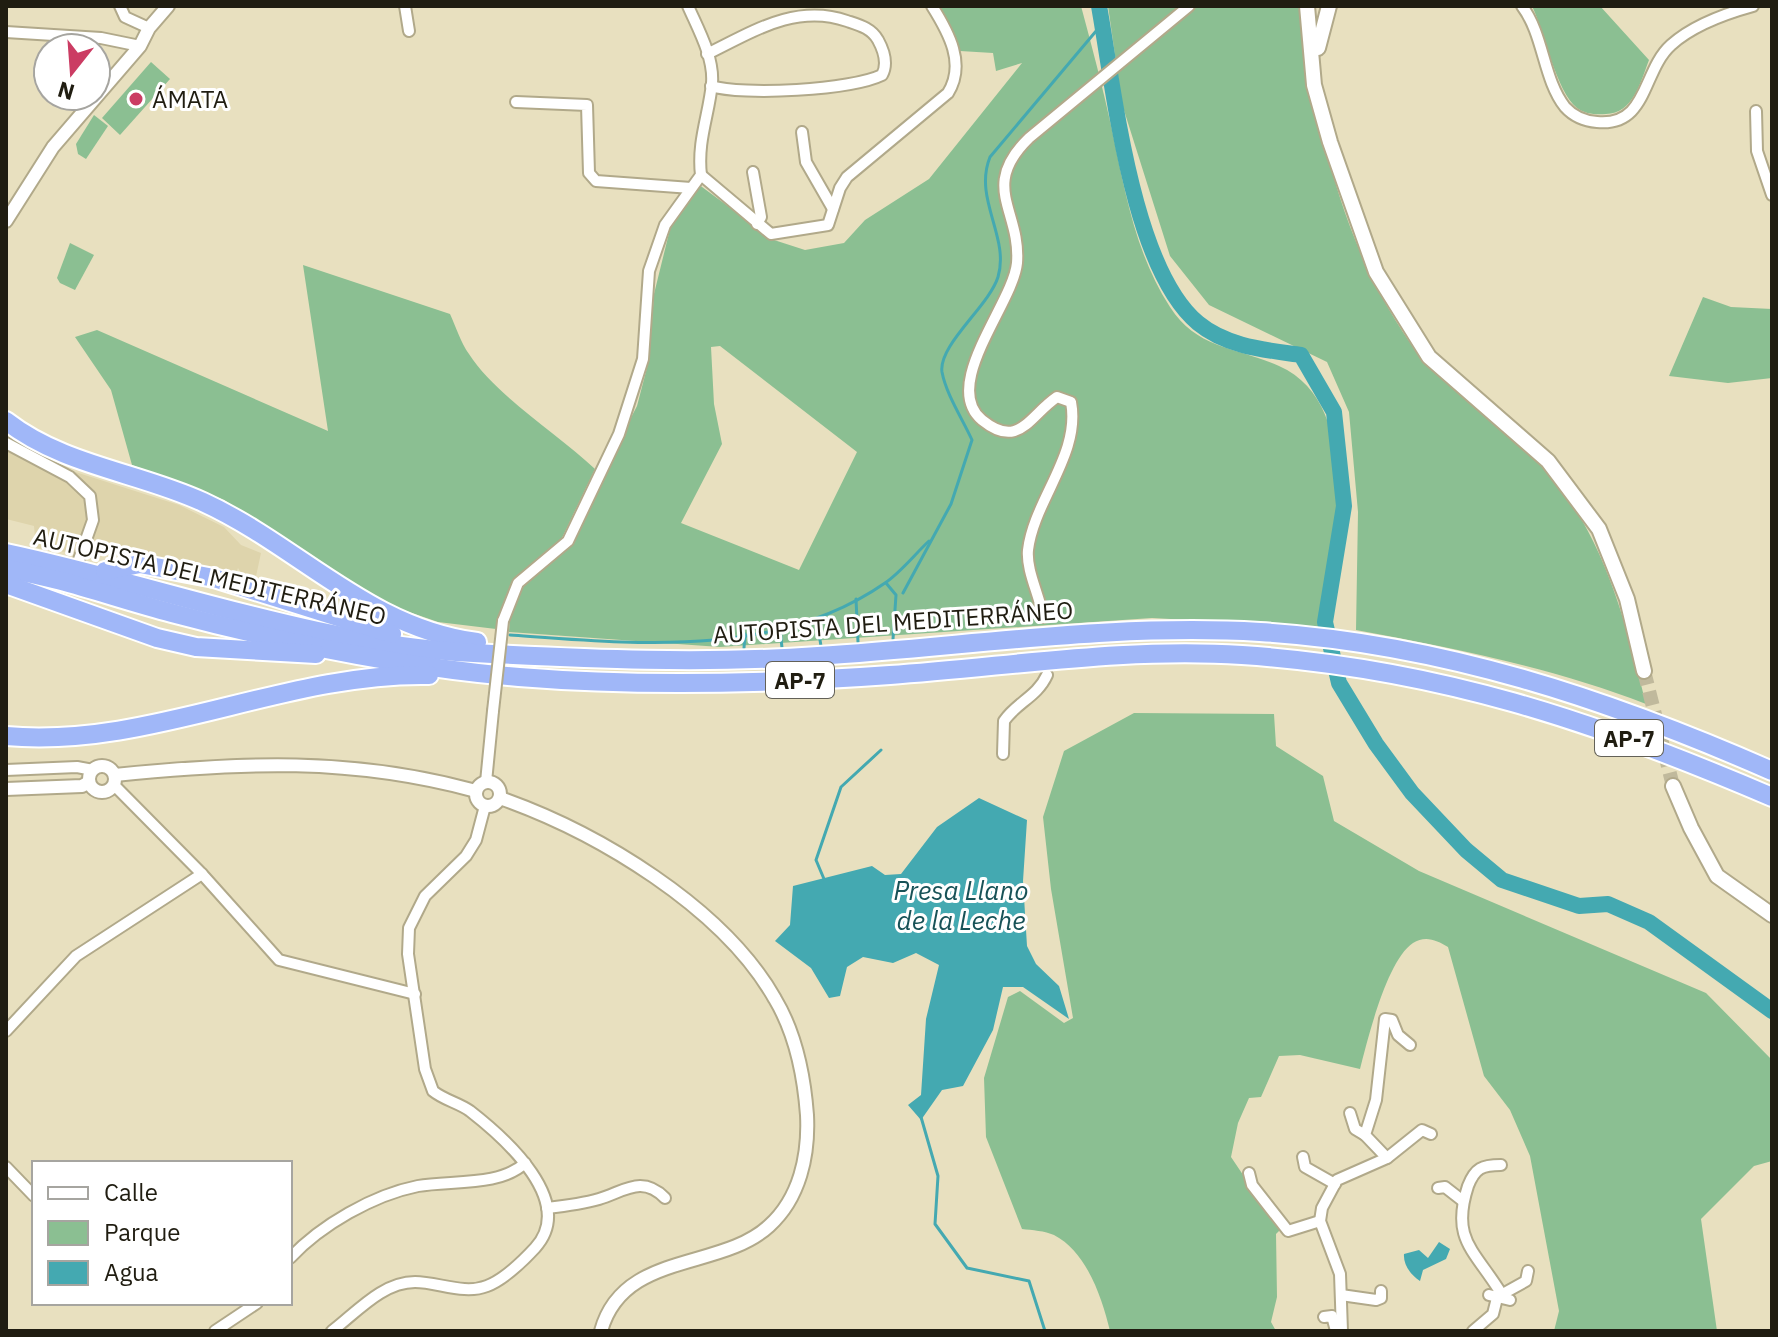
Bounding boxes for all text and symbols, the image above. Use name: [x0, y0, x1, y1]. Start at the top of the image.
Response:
north arrow: [32, 32, 112, 112]
text: N: [54, 75, 78, 108]
place label: ÁMATA: [152, 83, 228, 115]
marker: ÁMATA: [127, 90, 145, 108]
street label: AUTOPISTA DEL MEDITERRÁNEO: [30, 520, 390, 632]
street label: AUTOPISTA DEL MEDITERRÁNEO: [712, 593, 1074, 651]
road number: AP-7: [766, 662, 834, 698]
road number: AP-7: [1595, 720, 1663, 756]
water label: Presa Llano de la Leche: [894, 873, 1028, 937]
legend: [32, 1161, 292, 1305]
text: Calle: [104, 1176, 158, 1208]
text: Parque: [104, 1216, 181, 1248]
text: Agua: [104, 1256, 159, 1288]

